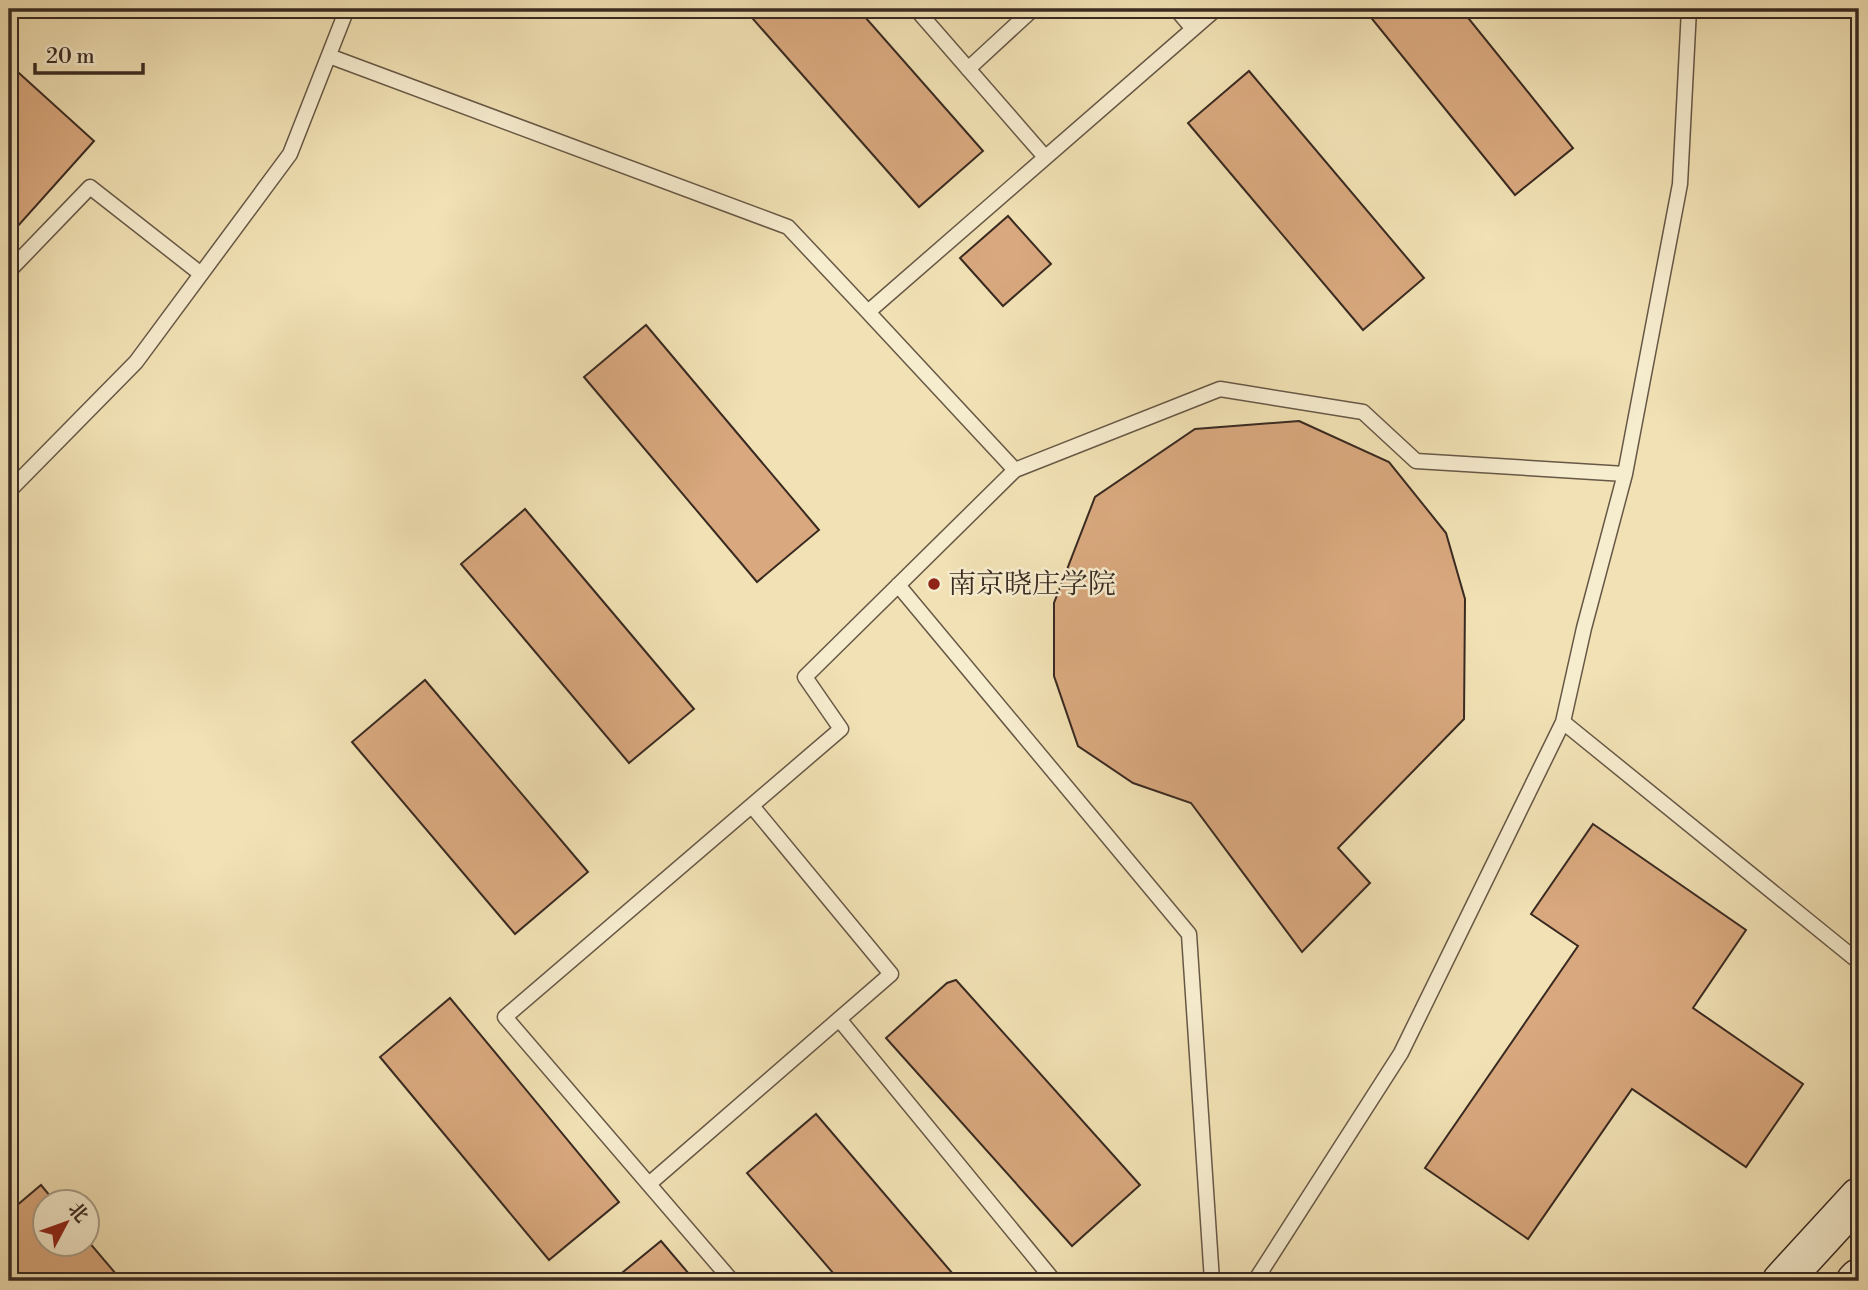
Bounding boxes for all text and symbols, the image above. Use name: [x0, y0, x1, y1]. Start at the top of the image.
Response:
scale bar: [35, 32, 144, 76]
text: 20 m: [46, 44, 95, 70]
place label: 南京晓庄学院: [948, 567, 1116, 602]
marker: 南京晓庄学院: [926, 576, 942, 592]
north arrow: [32, 1188, 102, 1258]
text: 北: [63, 1197, 93, 1228]

